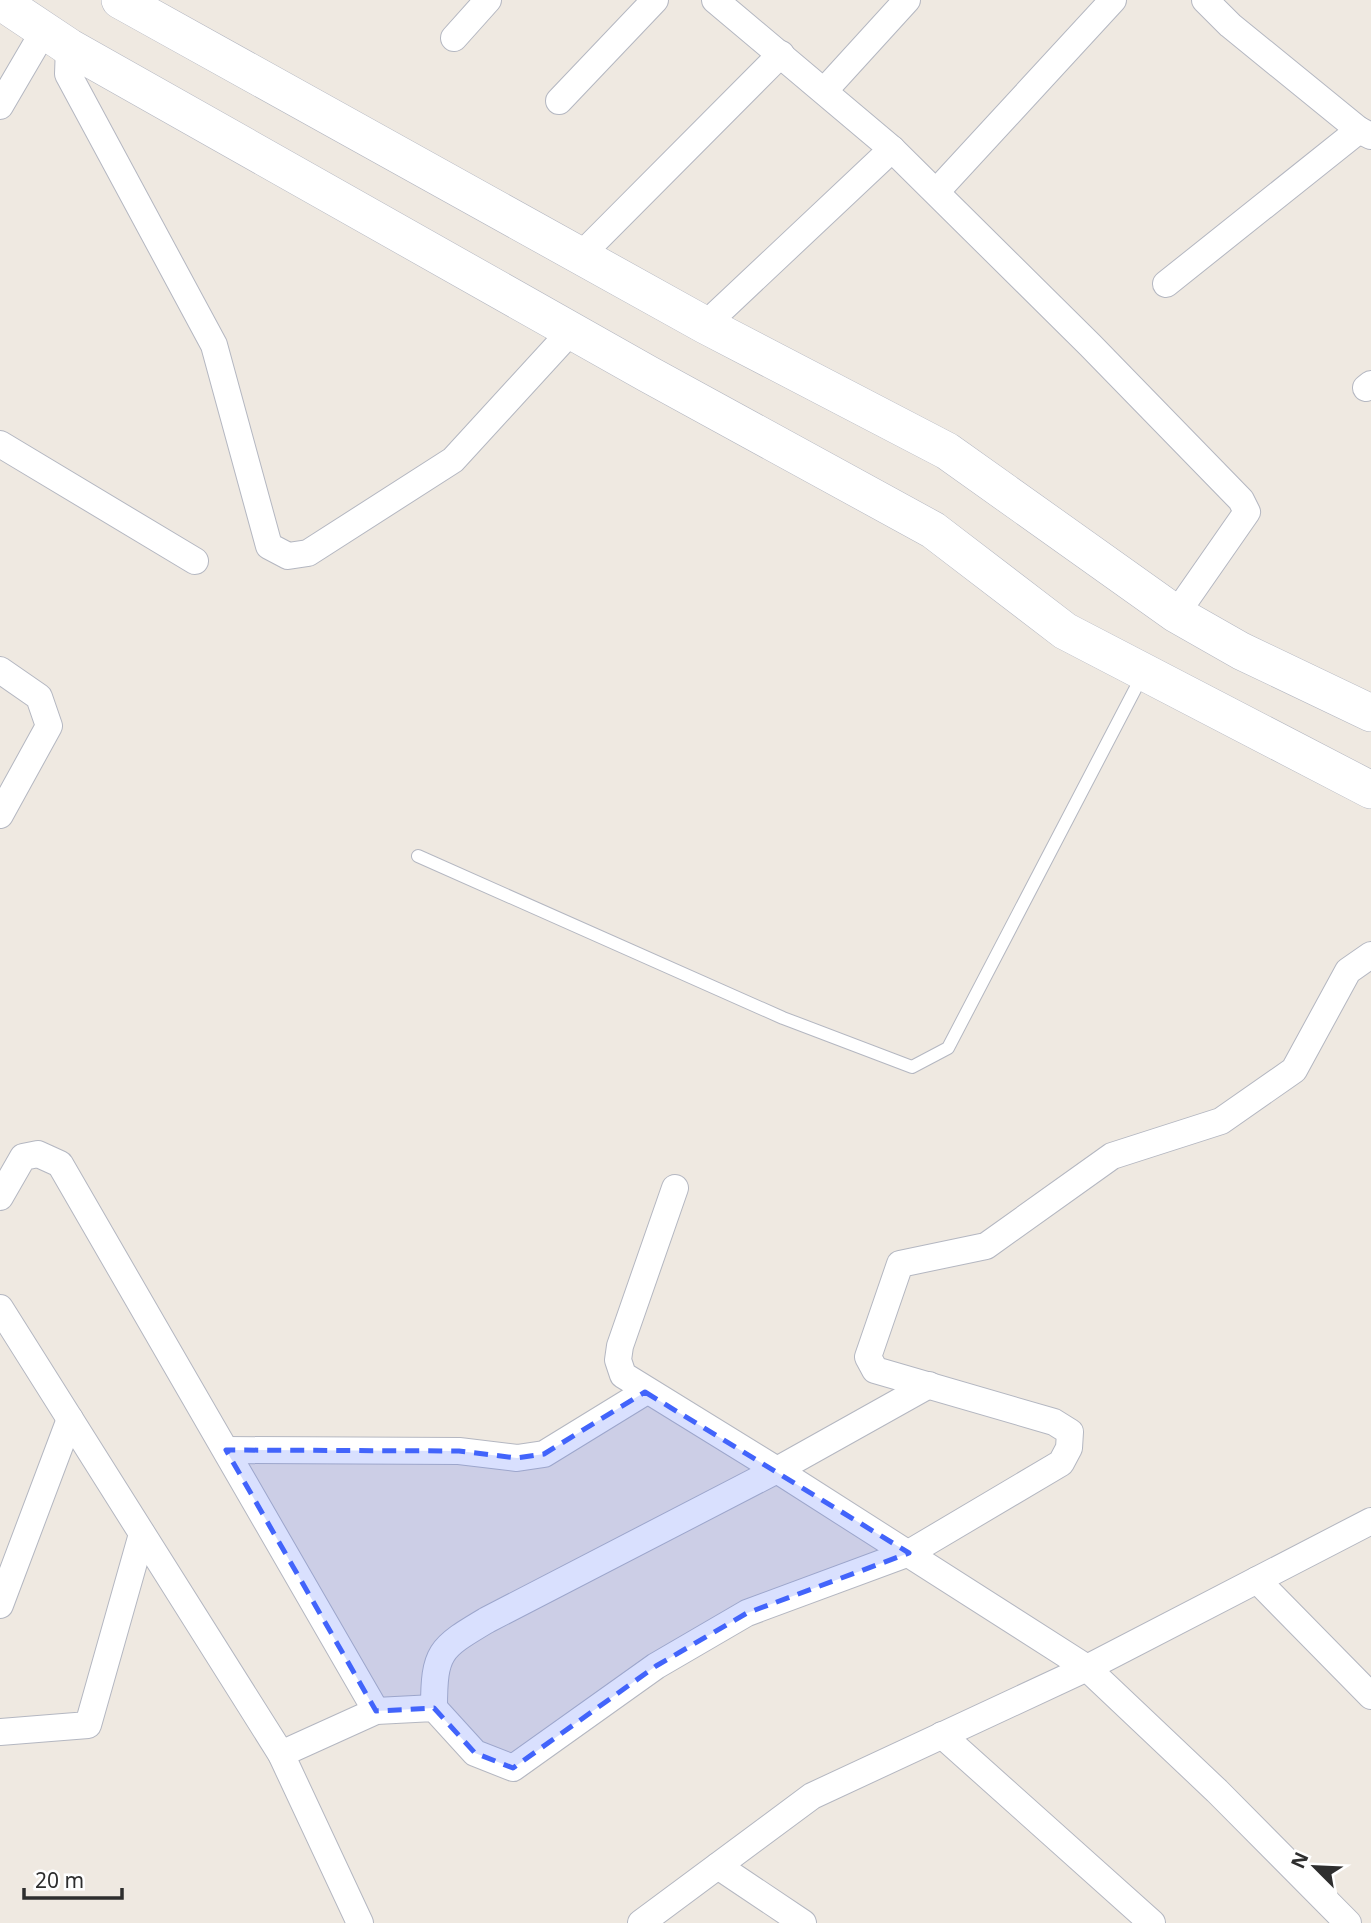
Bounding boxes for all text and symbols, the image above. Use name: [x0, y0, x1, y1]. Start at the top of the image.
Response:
north arrow: [1280, 1832, 1350, 1902]
text: N: [1284, 1848, 1314, 1872]
scale bar: [24, 1856, 122, 1900]
text: 20 m: [35, 1866, 84, 1894]

